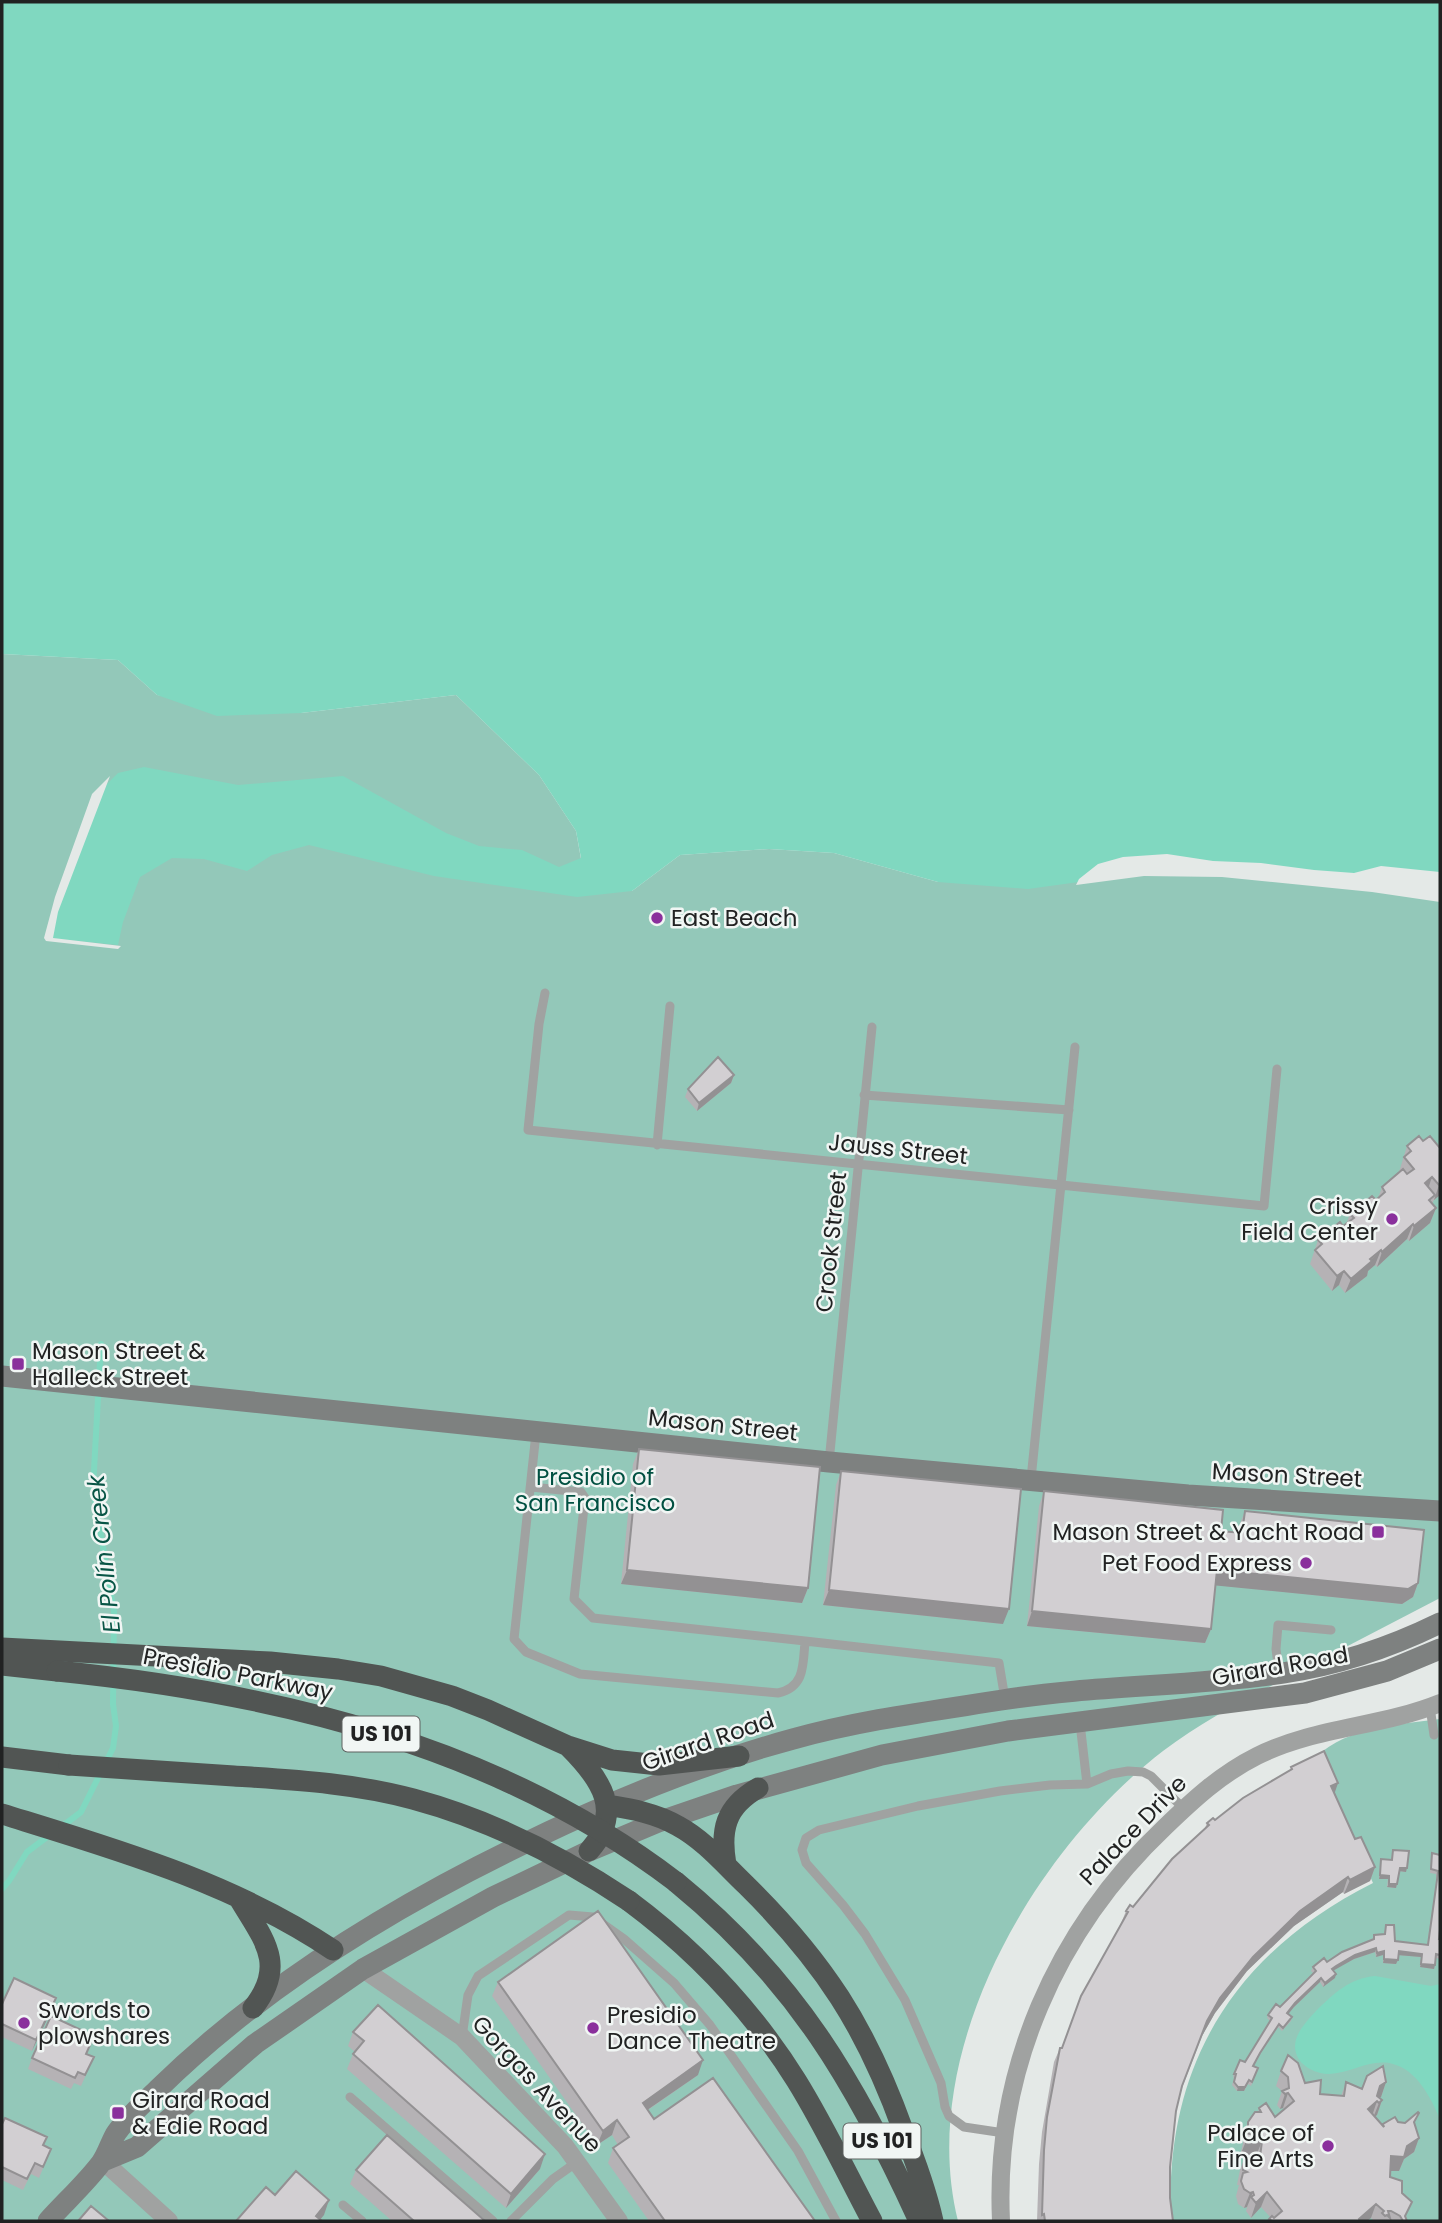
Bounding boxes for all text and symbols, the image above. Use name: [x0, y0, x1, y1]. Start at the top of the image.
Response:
place label: East Beach: [671, 902, 797, 934]
marker: East Beach: [649, 910, 665, 926]
street label: Jauss Street: [827, 1126, 969, 1172]
street label: Crook Street: [808, 1170, 854, 1314]
place label: Crissy Field Center: [1241, 1190, 1378, 1248]
marker: Crissy Field Center: [1384, 1211, 1400, 1227]
place label: Mason Street & Halleck Street: [32, 1335, 205, 1393]
marker: Mason Street & Halleck Street: [10, 1356, 26, 1372]
street label: Mason Street: [647, 1401, 799, 1449]
street label: Mason Street: [1211, 1455, 1363, 1495]
park label: Presidio of San Francisco: [515, 1461, 675, 1519]
water label: El Polín Creek: [79, 1472, 128, 1635]
place label: Mason Street & Yacht Road: [1052, 1516, 1364, 1548]
marker: Mason Street & Yacht Road: [1370, 1524, 1386, 1540]
place label: Pet Food Express: [1102, 1547, 1292, 1579]
marker: Pet Food Express: [1298, 1555, 1314, 1571]
street label: Girard Road: [1209, 1638, 1351, 1694]
street label: Presidio Parkway: [140, 1640, 336, 1708]
street label: Girard Road: [638, 1703, 778, 1779]
road number: US 101: [342, 1716, 420, 1752]
street label: Palace Drive: [1072, 1768, 1194, 1892]
place label: Swords to plowshares: [38, 1994, 170, 2052]
place label: Presidio Dance Theatre: [607, 1999, 776, 2057]
street label: Gorgas Avenue: [465, 2008, 609, 2160]
marker: Swords to plowshares: [16, 2015, 32, 2031]
marker: Presidio Dance Theatre: [585, 2020, 601, 2036]
place label: Girard Road & Edie Road: [132, 2084, 270, 2142]
marker: Girard Road & Edie Road: [110, 2105, 126, 2121]
place label: Palace of Fine Arts: [1207, 2117, 1314, 2175]
road number: US 101: [844, 2124, 920, 2158]
marker: Palace of Fine Arts: [1320, 2138, 1336, 2154]

